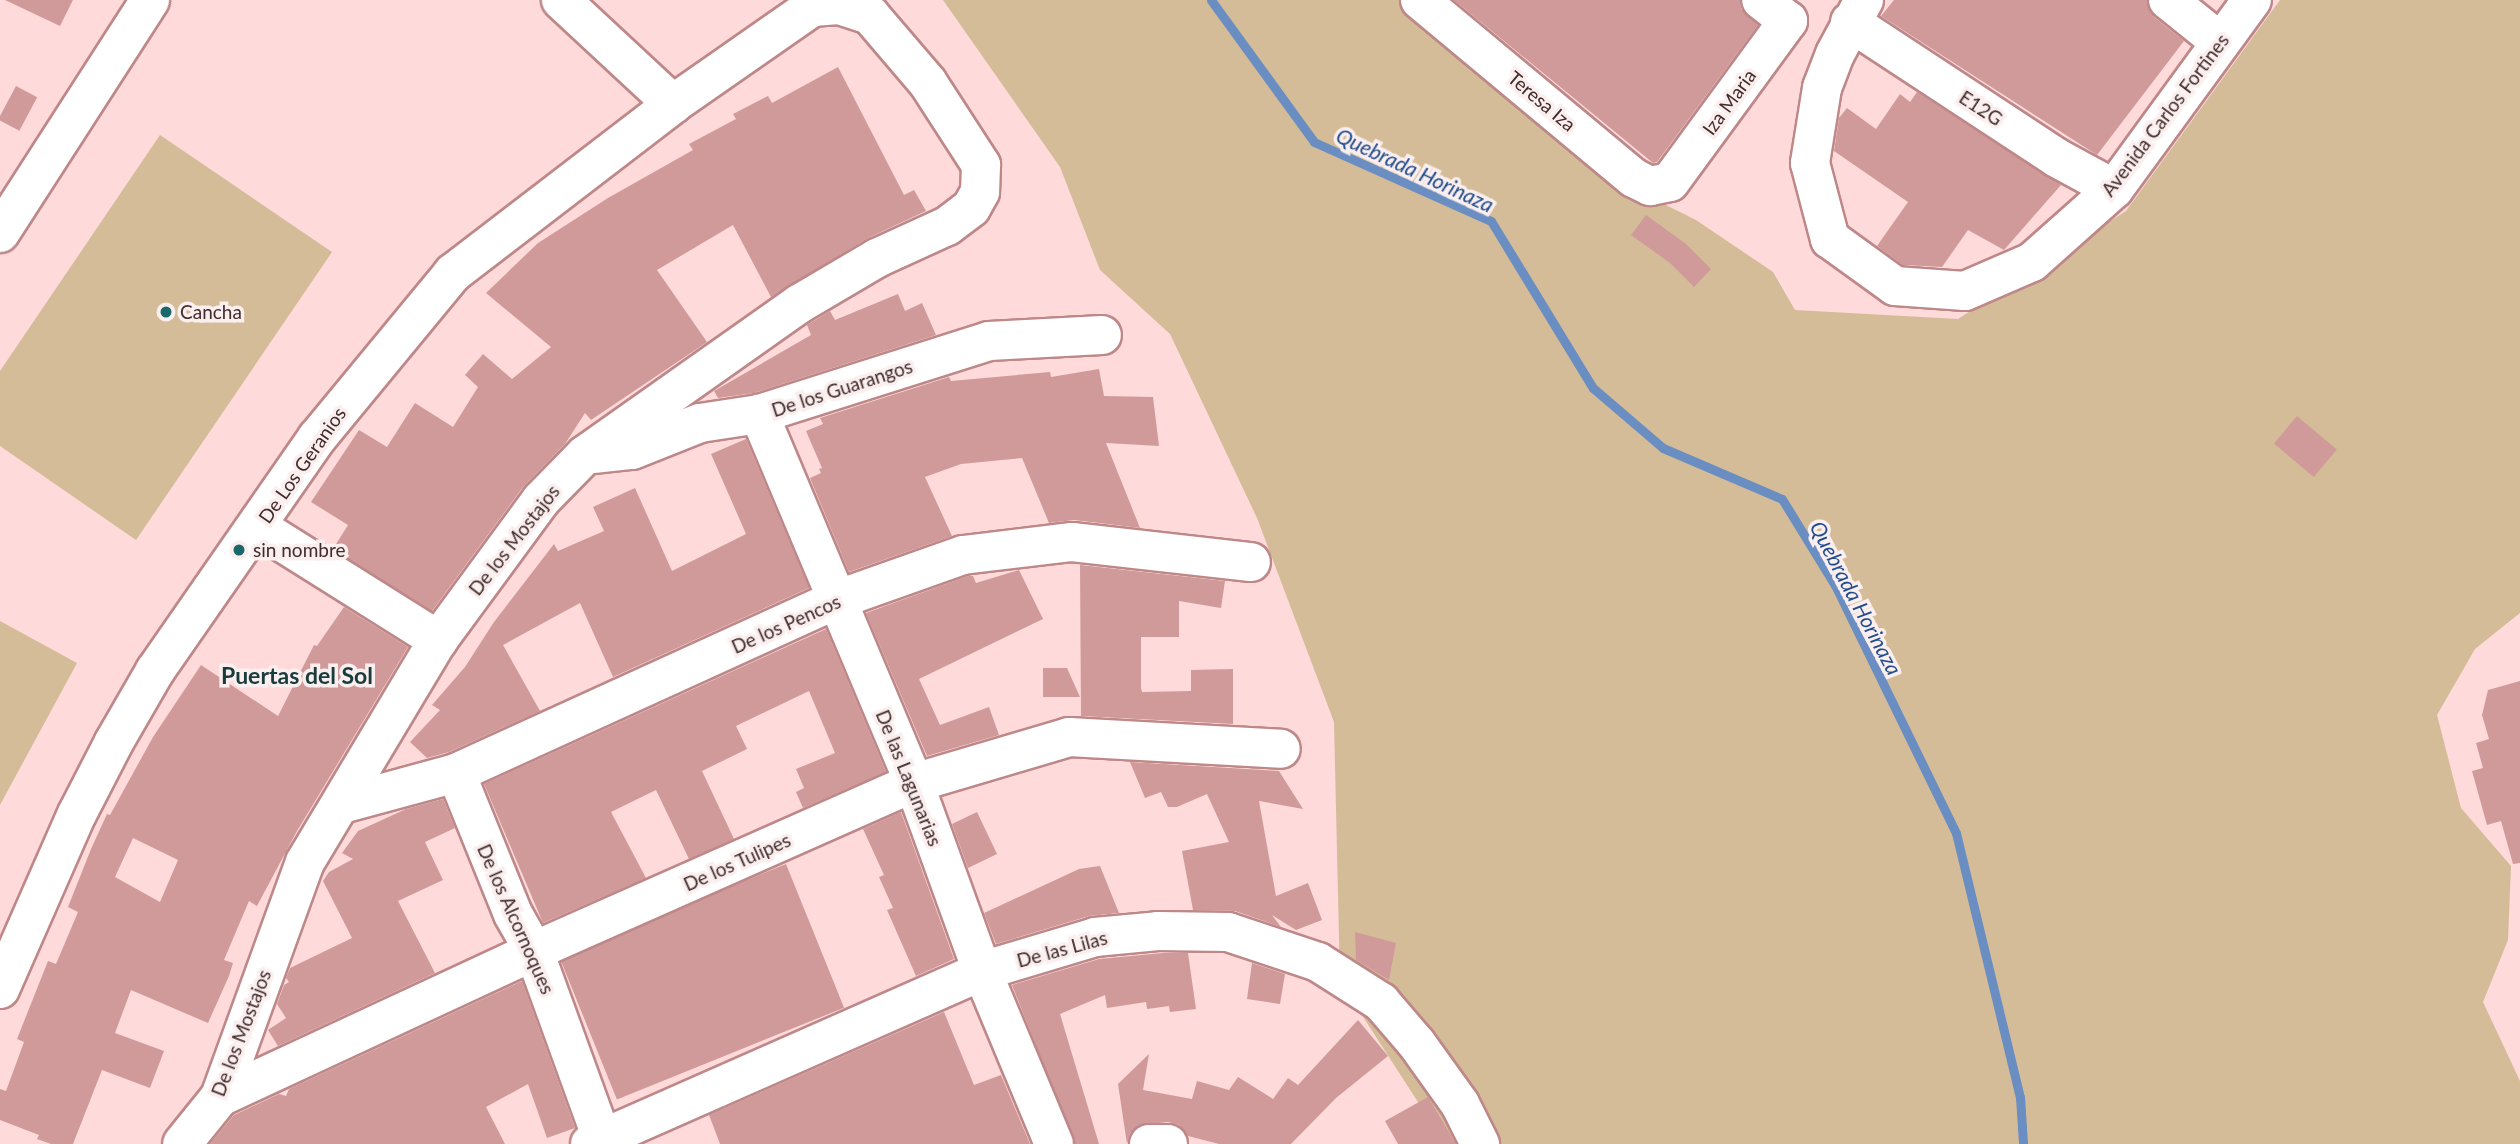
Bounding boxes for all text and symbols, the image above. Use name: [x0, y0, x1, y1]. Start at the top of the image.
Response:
street label: Avenida Carlos Fortines: [2097, 29, 2233, 201]
street label: Iza Maria: [1698, 65, 1760, 139]
street label: Teresa Iza: [1504, 66, 1580, 136]
street label: E12G: [1955, 86, 2007, 130]
water label: Quebrada Horinaza: [1332, 123, 1498, 217]
place label: Cancha: [180, 301, 242, 323]
marker: Cancha: [158, 304, 174, 320]
street label: De los Guarangos: [769, 354, 915, 422]
street label: De Los Geranios: [254, 403, 350, 527]
street label: De los Mostajos: [464, 480, 564, 600]
water label: Quebrada Horinaza: [1805, 517, 1907, 679]
place label: sin nombre: [253, 539, 345, 561]
marker: sin nombre: [231, 542, 247, 558]
street label: De los Pencos: [728, 590, 844, 658]
district label: Puertas del Sol: [221, 661, 373, 689]
street label: De las Lagunarias: [871, 706, 947, 850]
street label: De los Tulipes: [680, 828, 794, 896]
street label: De los Alcornoques: [473, 840, 559, 998]
street label: De las Lilas: [1014, 926, 1110, 972]
street label: De los Mostajos: [206, 966, 276, 1100]

